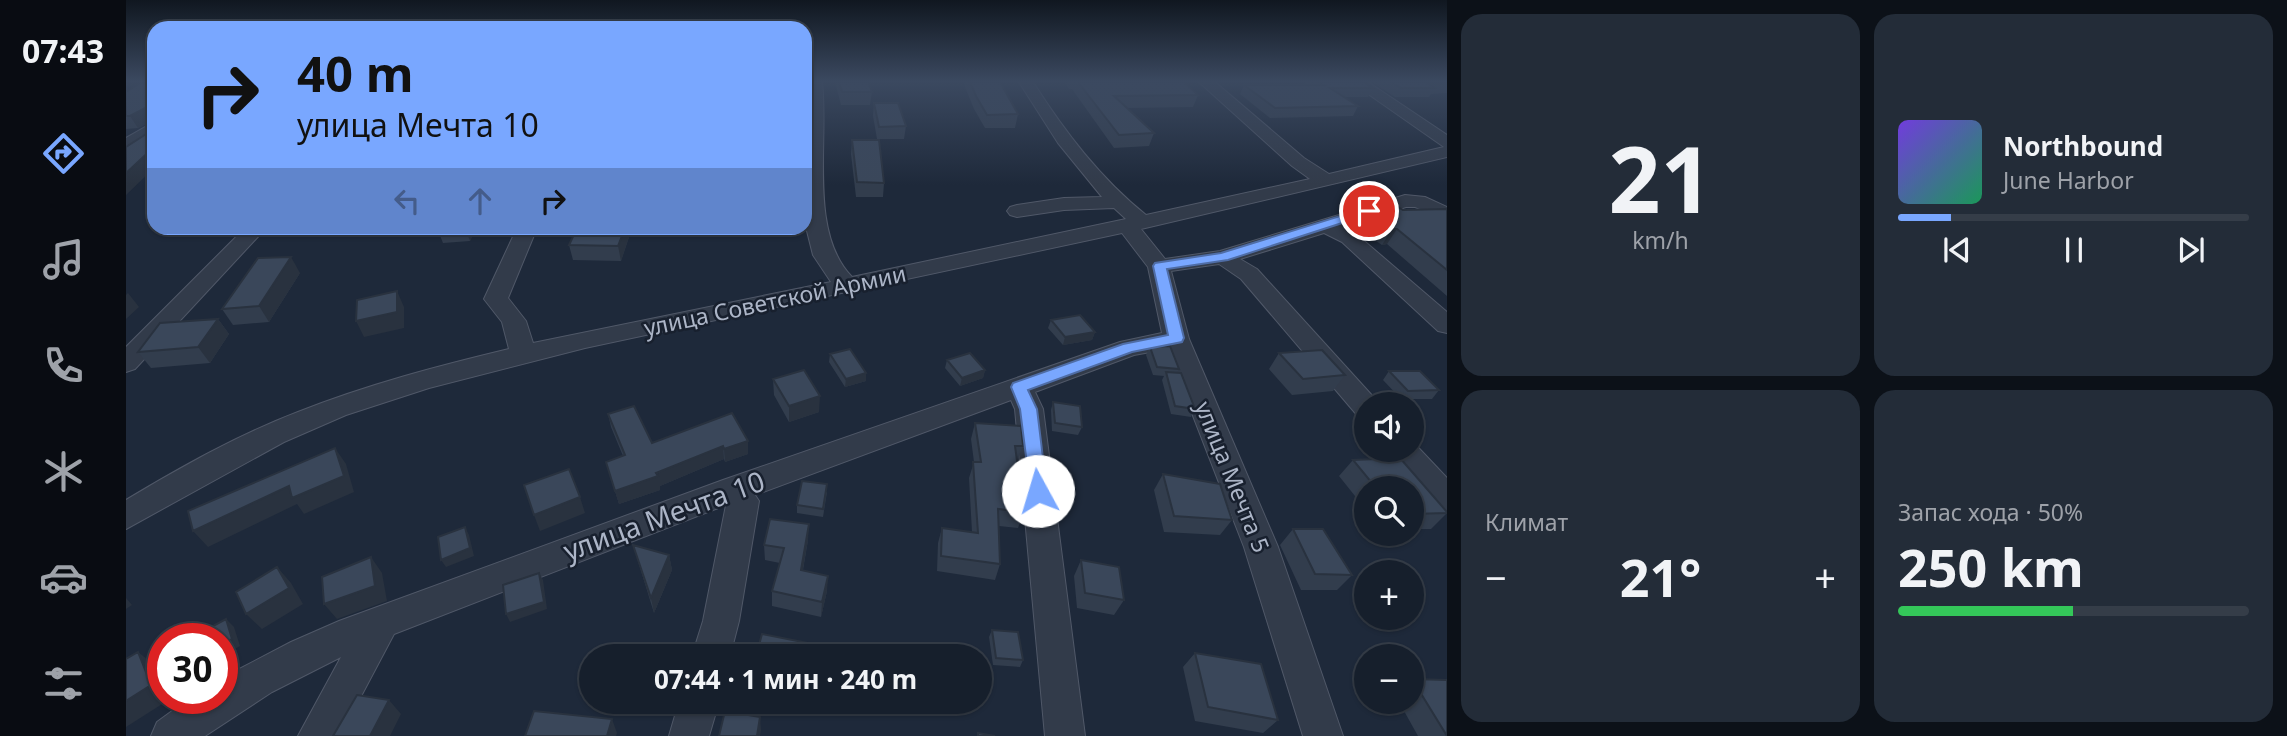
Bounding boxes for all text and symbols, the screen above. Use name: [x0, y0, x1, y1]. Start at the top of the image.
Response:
text: 07:43: [22, 29, 104, 72]
text: 40 m: [297, 40, 414, 106]
icon: right: [182, 49, 273, 140]
text: улица Мечта 10: [297, 103, 539, 146]
text: 21: [1608, 116, 1713, 240]
text: Northbound: [2003, 128, 2163, 164]
icon: directions: [39, 129, 88, 178]
text: June Harbor: [2003, 164, 2134, 196]
pin: [1339, 181, 1399, 241]
icon: left: [388, 182, 426, 220]
icon: ahead: [461, 182, 499, 220]
icon: right: [534, 182, 572, 220]
icon: arrive: [1350, 192, 1388, 230]
text: km/h: [1632, 224, 1689, 256]
icon: previous: [1938, 231, 1976, 269]
icon: pause: [2055, 231, 2093, 269]
icon: next: [2172, 231, 2210, 269]
icon: music: [39, 235, 88, 284]
street label: улица Советской Армии: [641, 257, 909, 343]
icon: phone: [39, 341, 88, 390]
map controls: [1354, 392, 1424, 714]
button: sound: [1354, 392, 1424, 462]
street label: улица Мечта 5: [1188, 396, 1278, 557]
icon: climate: [39, 447, 88, 496]
position arrow: [1001, 454, 1075, 528]
street label: улица Мечта 10: [558, 461, 770, 569]
button: search: [1354, 476, 1424, 546]
text: Запас хода · 50%: [1898, 496, 2083, 528]
text: Климат: [1485, 506, 1568, 538]
text: 250 km: [1898, 531, 2084, 602]
text: 21°: [1620, 541, 1701, 612]
text: −: [1485, 551, 1507, 603]
text: +: [1814, 551, 1836, 603]
icon: car: [39, 553, 88, 602]
button: +: [1354, 560, 1424, 630]
speed limit sign: 30: [147, 623, 238, 714]
button: −: [1354, 644, 1424, 714]
icon: filters: [39, 659, 88, 708]
text: 07:44 · 1 мин · 240 m: [654, 661, 917, 697]

